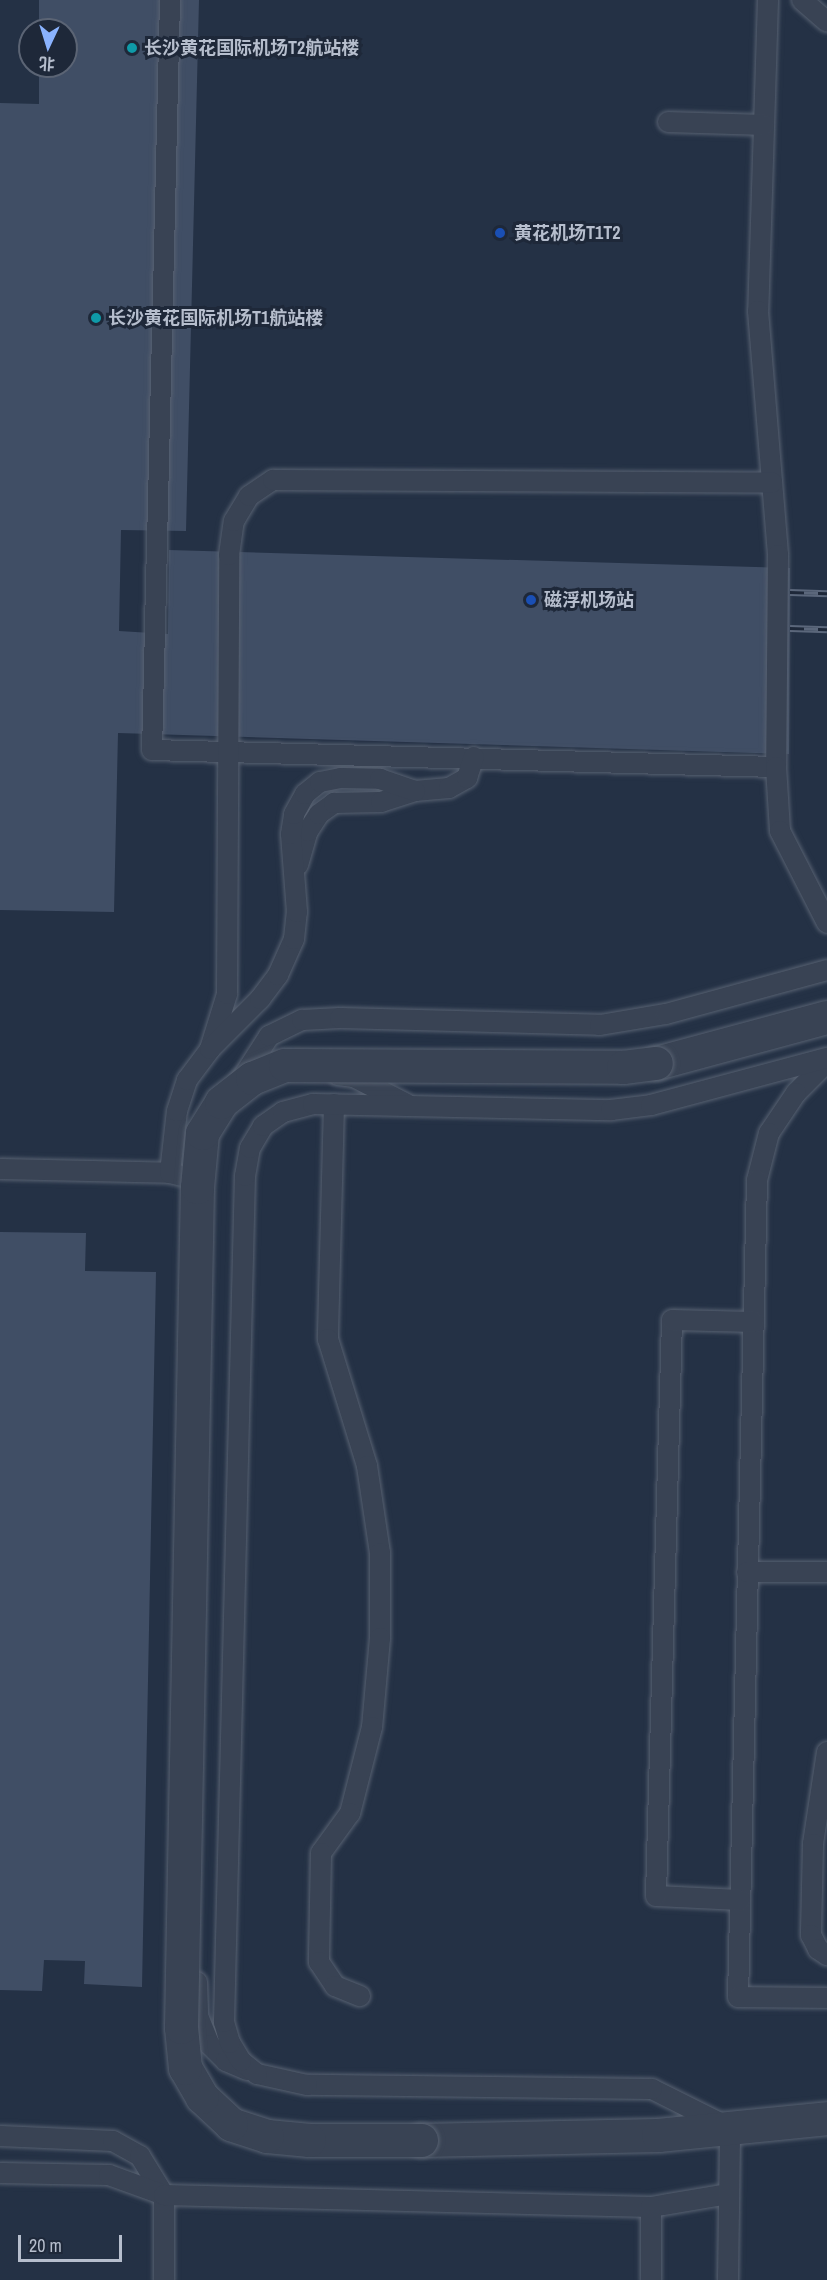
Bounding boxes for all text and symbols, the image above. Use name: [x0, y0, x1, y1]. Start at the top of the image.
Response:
north arrow: [18, 18, 78, 78]
place label: 长沙黄花国际机场T2航站楼: [144, 37, 359, 59]
marker: 长沙黄花国际机场T2航站楼: [125, 41, 139, 55]
text: 北: [38, 52, 56, 75]
place label: 黄花机场T1T2: [514, 222, 620, 244]
marker: 黄花机场T1T2: [491, 224, 509, 242]
place label: 长沙黄花国际机场T1航站楼: [108, 307, 323, 329]
marker: 长沙黄花国际机场T1航站楼: [89, 311, 103, 325]
place label: 磁浮机场站: [544, 589, 634, 611]
marker: 磁浮机场站: [522, 591, 540, 609]
scale bar: [21, 2223, 124, 2261]
text: 20 m: [29, 2233, 62, 2258]

